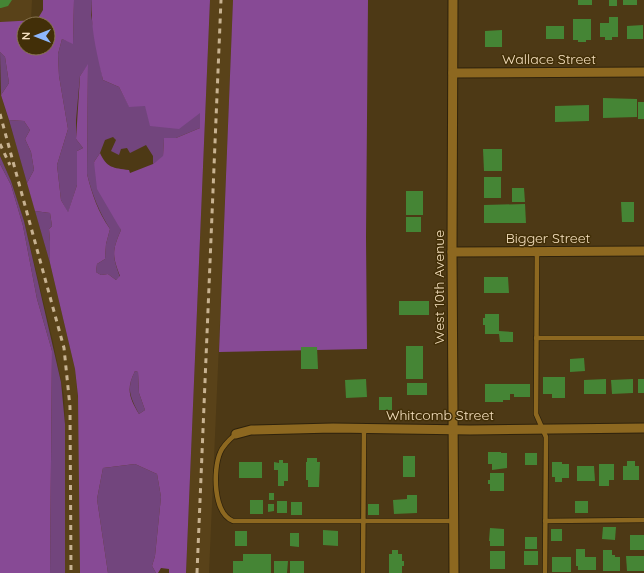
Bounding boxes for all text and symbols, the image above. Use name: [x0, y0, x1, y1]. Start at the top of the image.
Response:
north arrow: [16, 16, 56, 56]
text: N: [19, 32, 33, 40]
street label: Wallace Street: [502, 50, 596, 68]
street label: Bigger Street: [506, 229, 591, 247]
street label: West 10th Avenue: [430, 230, 448, 344]
street label: Whitcomb Street: [386, 406, 494, 424]

